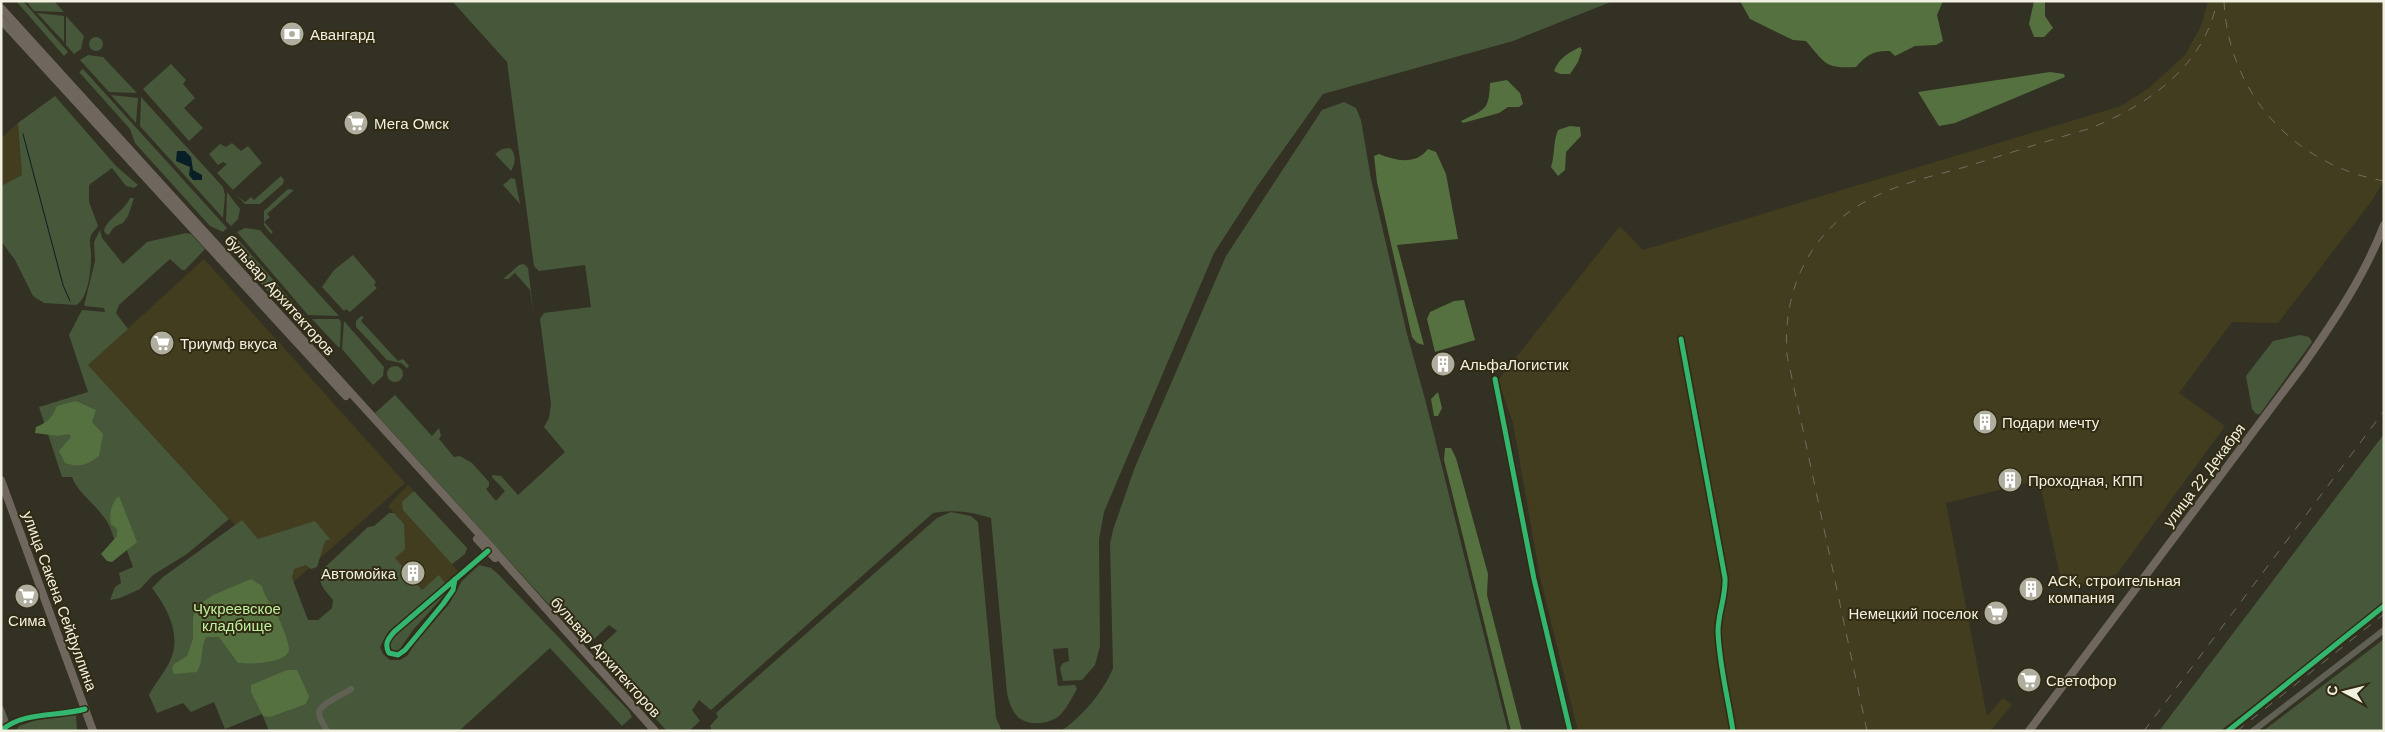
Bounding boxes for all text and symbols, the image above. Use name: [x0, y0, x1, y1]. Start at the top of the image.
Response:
bank icon: Авангард: [279, 21, 305, 47]
place label: Авангард: [310, 26, 375, 43]
supermarket icon: Мега Омск: [343, 110, 369, 136]
place label: Мега Омск: [374, 115, 449, 132]
street label: бульвар Архитекторов: [221, 231, 339, 359]
supermarket icon: Триумф вкуса: [149, 330, 175, 356]
place label: Триумф вкуса: [180, 335, 278, 352]
building icon: АльфаЛогистик: [1430, 351, 1456, 377]
place label: АльфаЛогистик: [1460, 356, 1569, 373]
building icon: Подари мечту: [1972, 409, 1998, 435]
place label: Подари мечту: [2002, 414, 2100, 431]
street label: улица 22 Декабря: [2160, 420, 2248, 530]
building icon: Проходная, КПП: [1997, 467, 2023, 493]
place label: Проходная, КПП: [2028, 472, 2143, 489]
street label: улица Сакена Сейфуллина: [20, 509, 101, 694]
building icon: Автомойка: [400, 560, 426, 586]
place label: Автомойка: [321, 565, 397, 582]
place label: АСК, строительная компания: [2048, 572, 2181, 606]
building icon: АСК, строительная компания: [2018, 576, 2044, 602]
supermarket icon: Сима: [14, 583, 40, 609]
street label: бульвар Архитекторов: [547, 593, 665, 721]
park label: Чукреевское кладбище: [193, 600, 281, 634]
supermarket icon: Немецкий поселок: [1983, 600, 2009, 626]
place label: Немецкий поселок: [1848, 605, 1978, 622]
place label: Сима: [8, 612, 47, 629]
supermarket icon: Светофор: [2016, 667, 2042, 693]
north arrow: [2320, 667, 2370, 717]
place label: Светофор: [2046, 672, 2117, 689]
text: С: [2324, 684, 2341, 696]

